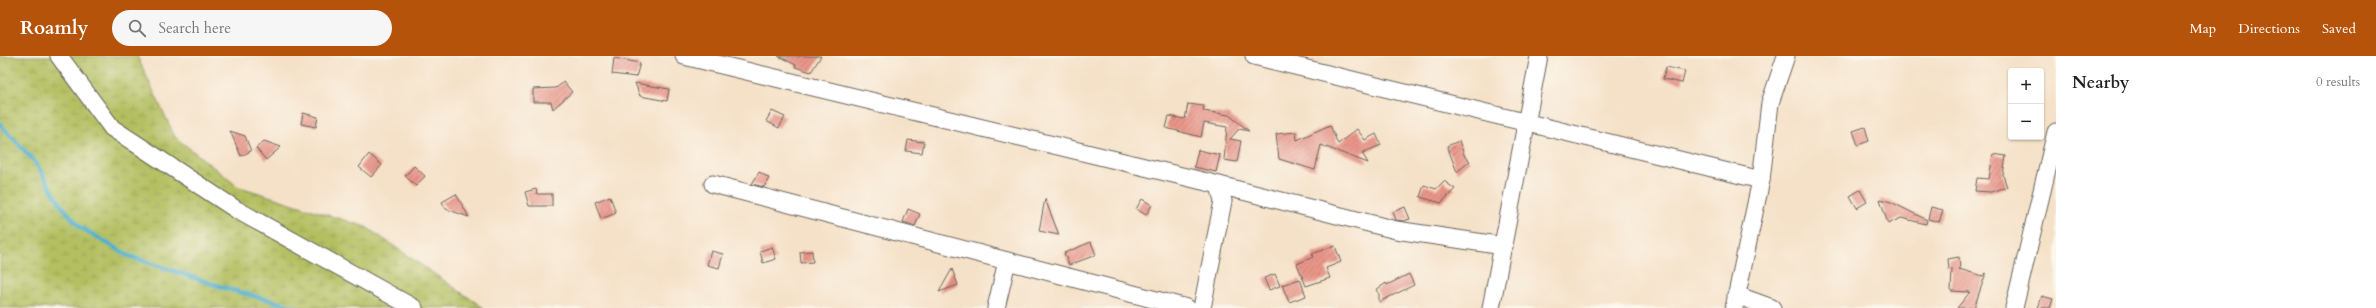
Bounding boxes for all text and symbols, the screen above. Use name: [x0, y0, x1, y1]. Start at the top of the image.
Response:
search box: [112, 10, 392, 46]
text: Roamly: [20, 15, 88, 41]
icon: search: [126, 17, 148, 39]
text: Search here: [158, 18, 231, 38]
text: Map: [2190, 19, 2216, 38]
text: Directions: [2238, 19, 2300, 38]
text: Saved: [2322, 19, 2356, 38]
map controls: [2008, 68, 2044, 140]
button: +: [2008, 68, 2044, 104]
text: Nearby: [2072, 71, 2129, 94]
text: 0 results: [2316, 73, 2360, 91]
button: −: [2008, 104, 2044, 140]

